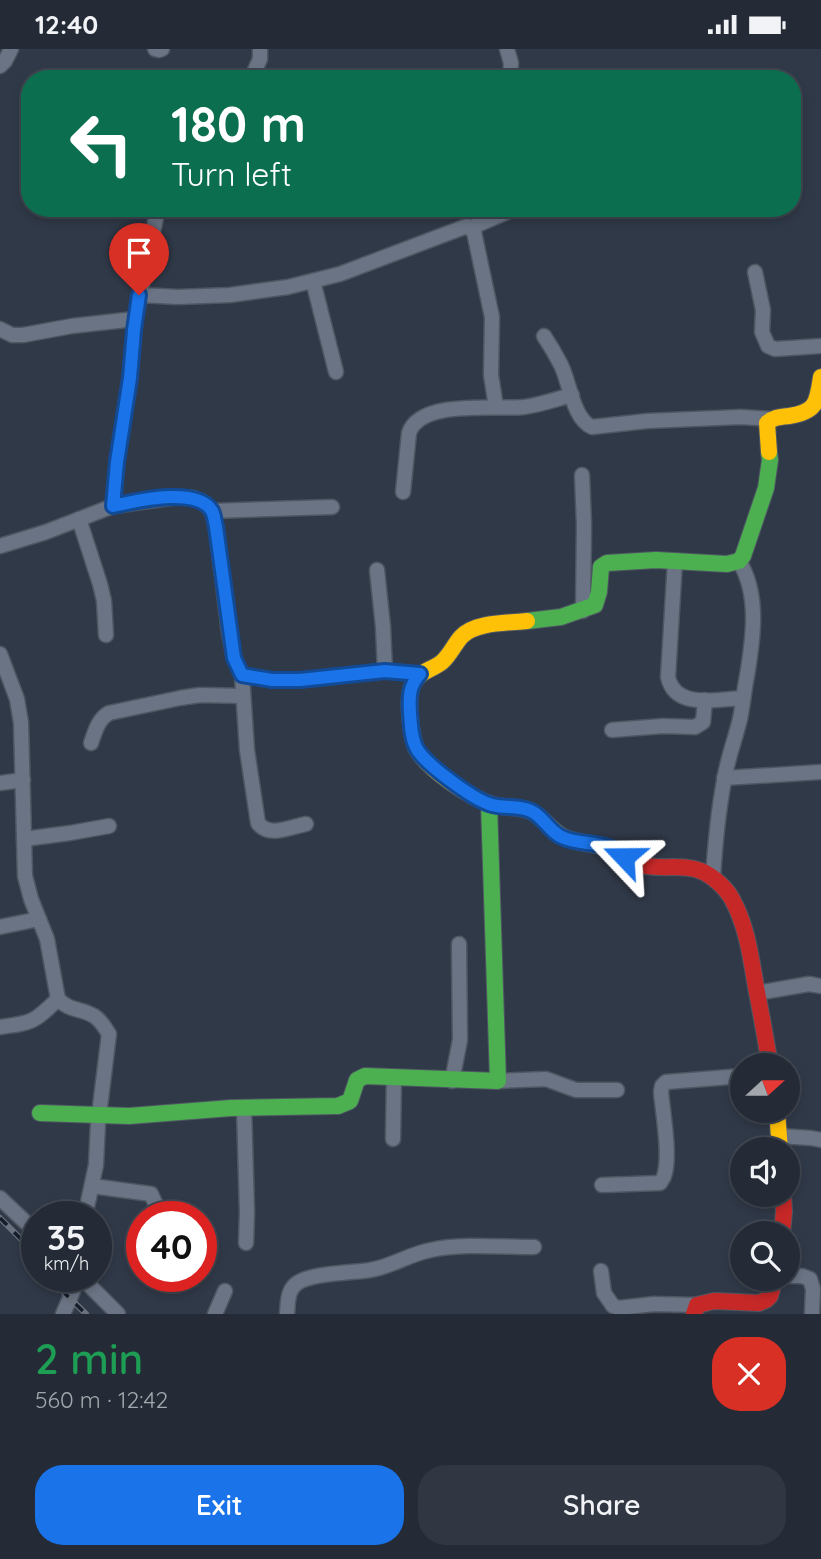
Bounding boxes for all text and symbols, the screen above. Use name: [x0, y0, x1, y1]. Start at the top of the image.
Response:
text: 12:40: [35, 8, 98, 41]
text: 180 m: [171, 93, 306, 154]
icon: left: [56, 98, 147, 189]
text: Turn left: [171, 154, 292, 194]
pin: [109, 223, 169, 295]
icon: arrive: [120, 234, 158, 272]
position arrow: [587, 820, 661, 894]
north arrow: [730, 1053, 800, 1123]
map controls: [730, 1053, 800, 1291]
button: sound: [730, 1137, 800, 1207]
speed limit sign: 40: [126, 1201, 217, 1292]
text: 35: [47, 1215, 86, 1259]
button: search: [730, 1221, 800, 1291]
text: km/h: [44, 1252, 89, 1275]
text: 2 min: [35, 1332, 143, 1385]
button: close: [712, 1337, 786, 1411]
text: 560 m · 12:42: [35, 1385, 168, 1414]
button: Exit: [35, 1465, 404, 1545]
button: Share: [418, 1465, 786, 1545]

